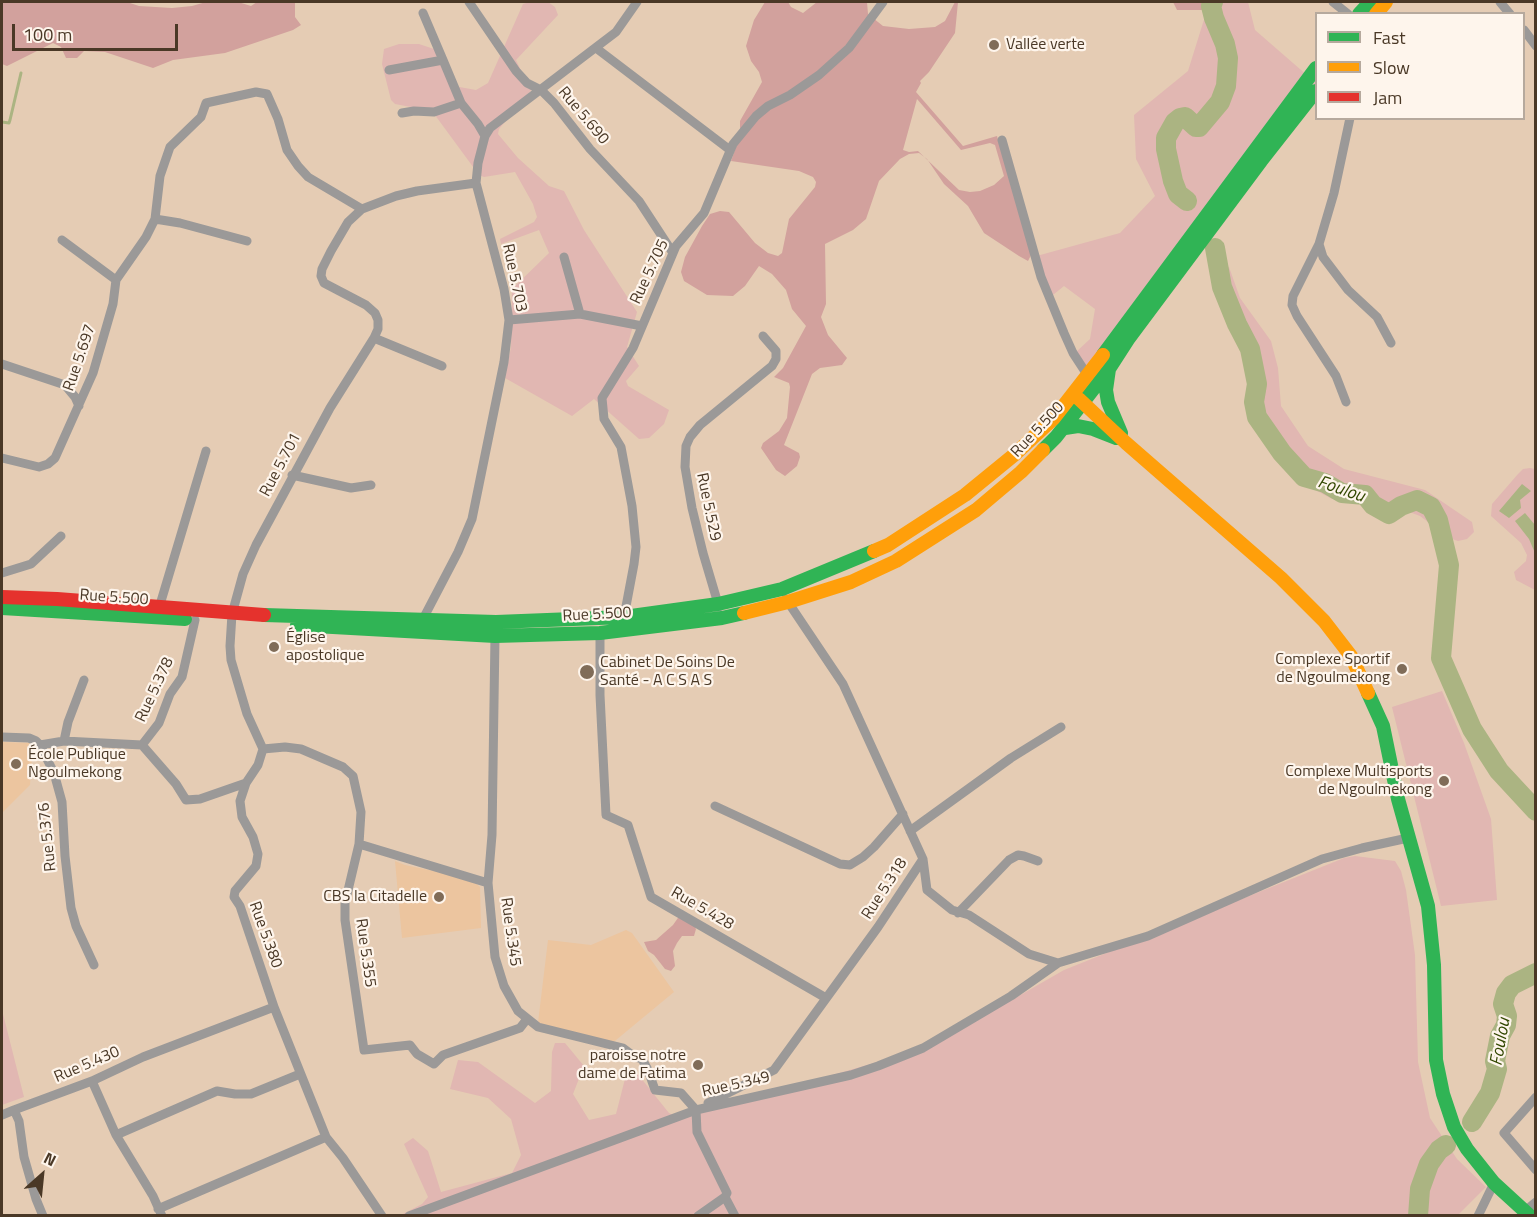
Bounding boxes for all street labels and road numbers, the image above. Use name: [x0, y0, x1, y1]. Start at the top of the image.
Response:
street label: Rue 5.690: [553, 83, 613, 149]
street label: Rue 5.705: [627, 237, 673, 307]
street label: Rue 5.703: [497, 242, 531, 314]
street label: Rue 5.697: [60, 322, 100, 394]
street label: Rue 5.500: [1007, 398, 1069, 462]
street label: Rue 5.701: [256, 430, 306, 500]
street label: Rue 5.529: [691, 471, 725, 543]
street label: Rue 5.500: [79, 586, 149, 610]
street label: Rue 5.500: [562, 604, 632, 626]
street label: Rue 5.378: [132, 655, 178, 725]
street label: Rue 5.376: [35, 802, 61, 872]
street label: Rue 5.318: [858, 855, 912, 923]
street label: Rue 5.428: [667, 883, 737, 935]
street label: Rue 5.345: [496, 896, 524, 968]
street label: Rue 5.380: [244, 899, 286, 971]
street label: Rue 5.355: [351, 917, 379, 989]
street label: Rue 5.430: [51, 1043, 123, 1087]
street label: Rue 5.349: [700, 1068, 772, 1102]

